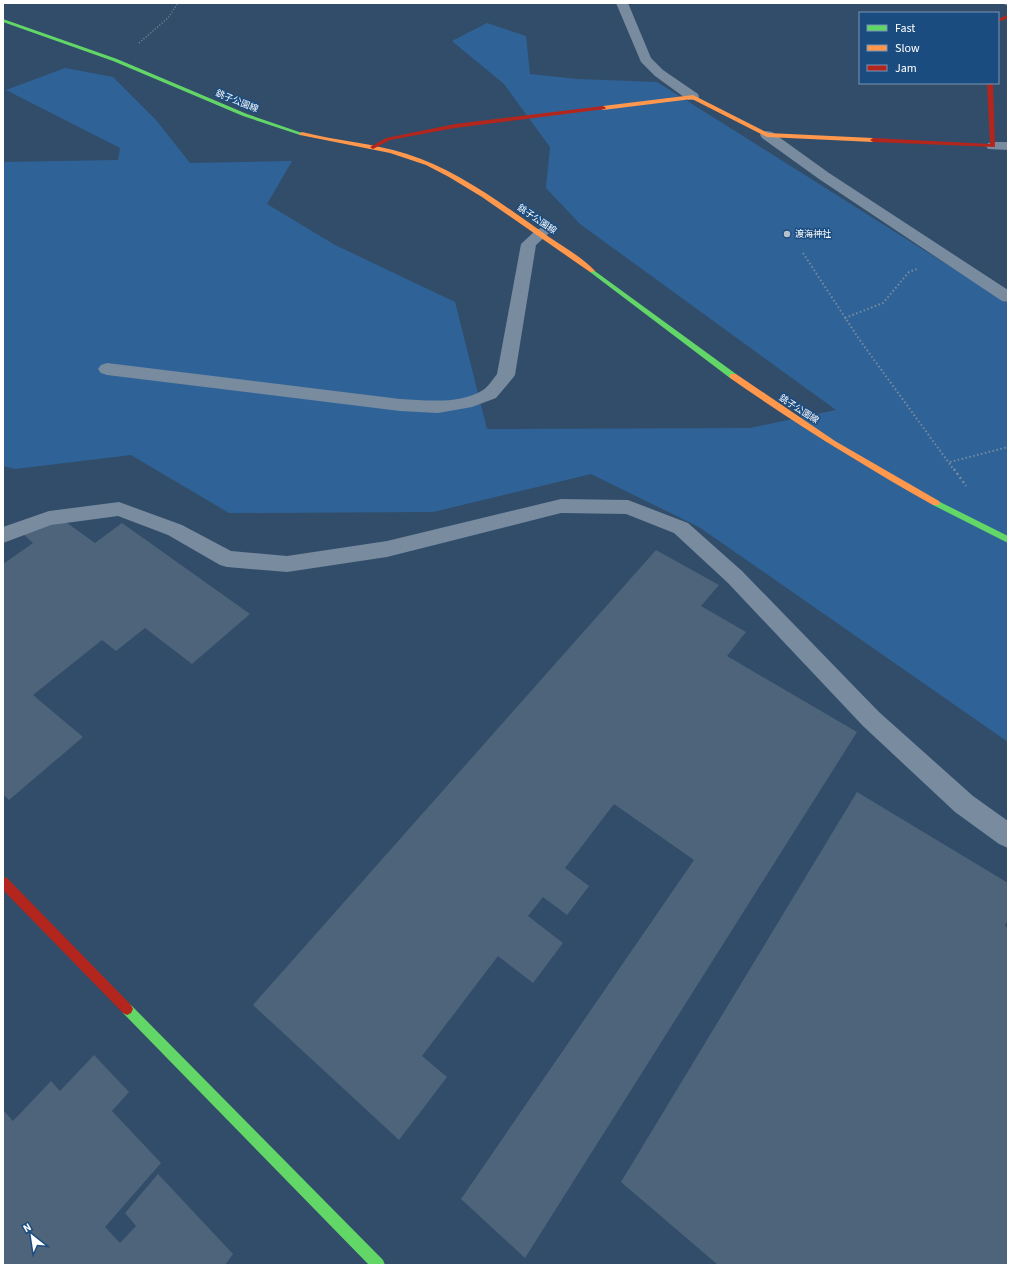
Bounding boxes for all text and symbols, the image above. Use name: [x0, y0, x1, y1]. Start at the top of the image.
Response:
legend: [859, 12, 999, 84]
text: Fast: [895, 20, 915, 37]
text: Slow: [895, 40, 920, 57]
text: Jam: [895, 60, 917, 77]
street label: 銚子公園線: [214, 87, 261, 116]
street label: 銚子公園線: [514, 201, 560, 238]
place label: 渡海神社: [795, 228, 831, 241]
marker: 渡海神社: [782, 229, 792, 239]
street label: 銚子公園線: [776, 392, 822, 428]
north arrow: [12, 1216, 52, 1256]
text: N: [20, 1219, 34, 1236]

